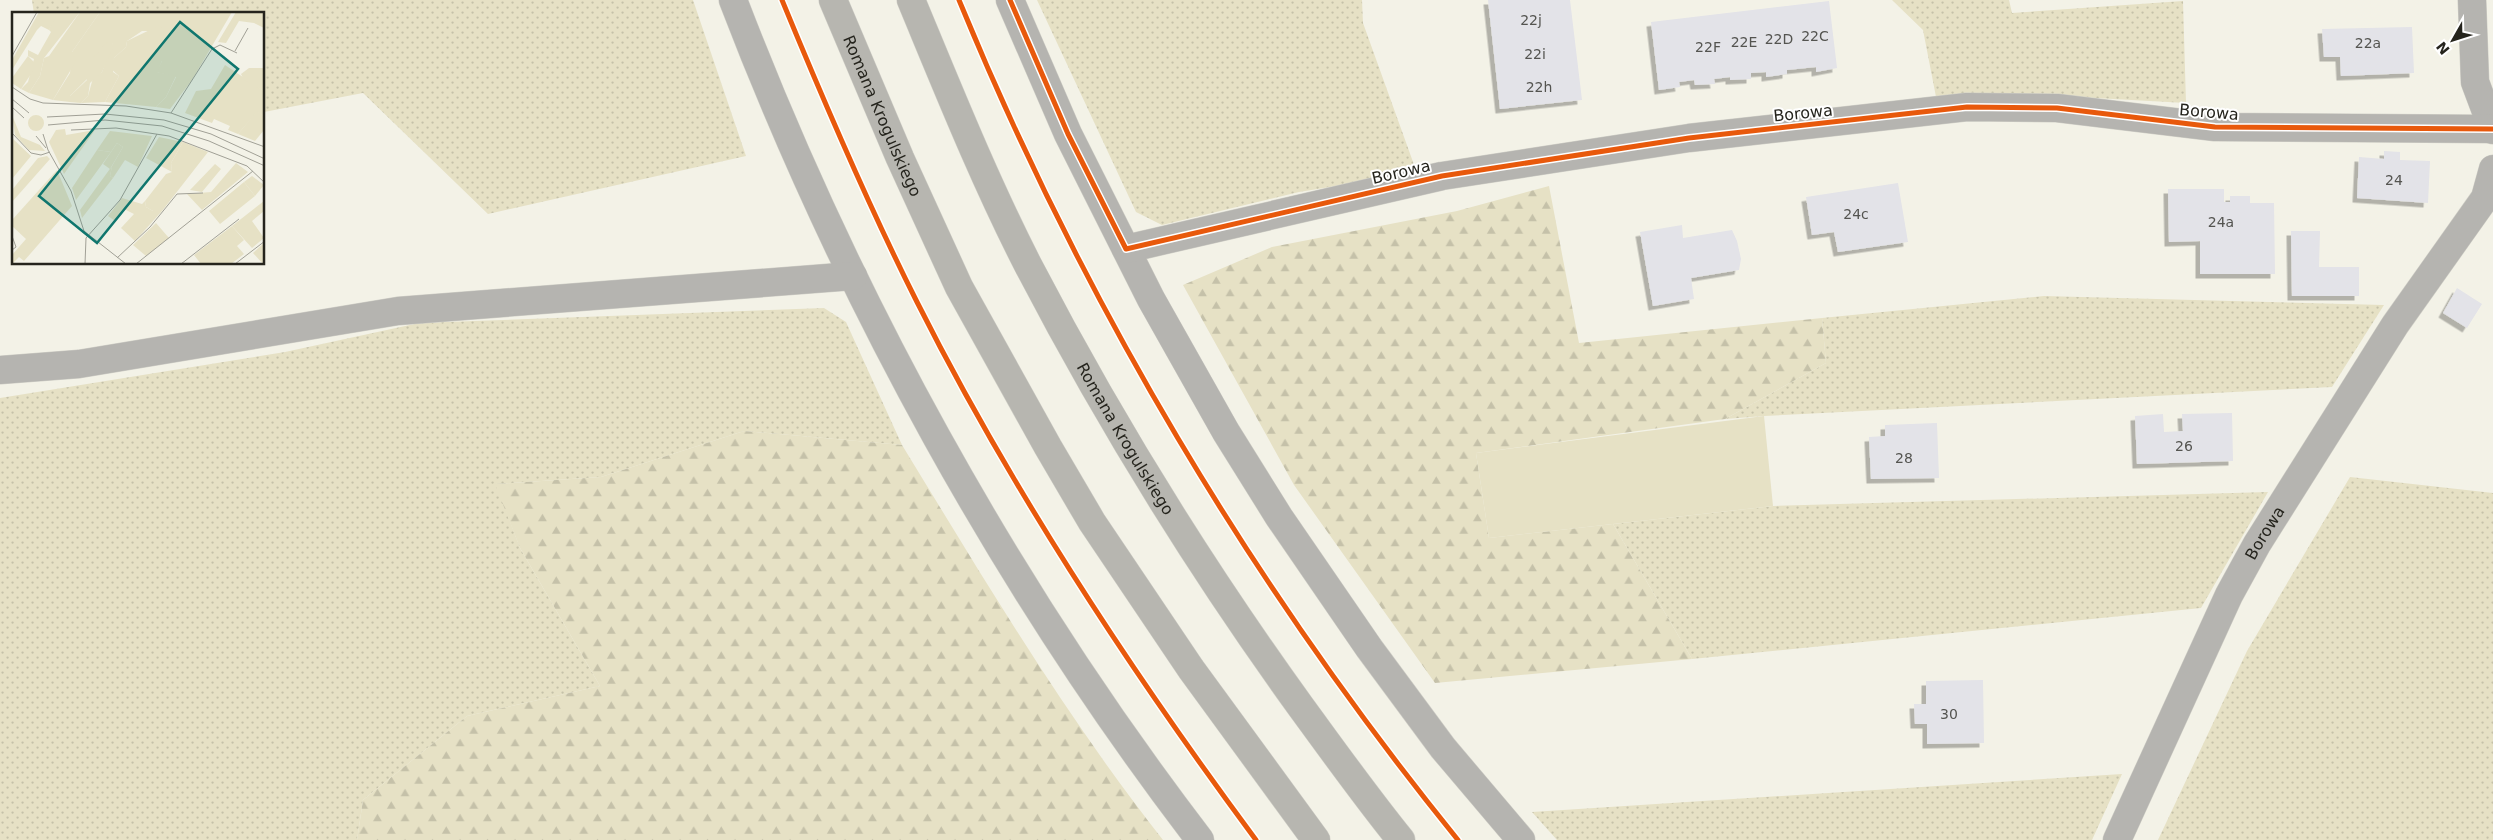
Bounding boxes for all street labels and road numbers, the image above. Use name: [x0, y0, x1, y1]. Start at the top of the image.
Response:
street label: Romana Krogulskiego: [840, 32, 926, 199]
street label: Borowa: [1772, 100, 1834, 126]
street label: Borowa: [2178, 100, 2240, 124]
street label: Borowa: [1370, 156, 1432, 188]
street label: Romana Krogulskiego: [1073, 359, 1178, 518]
street label: Borowa: [2241, 502, 2288, 563]

